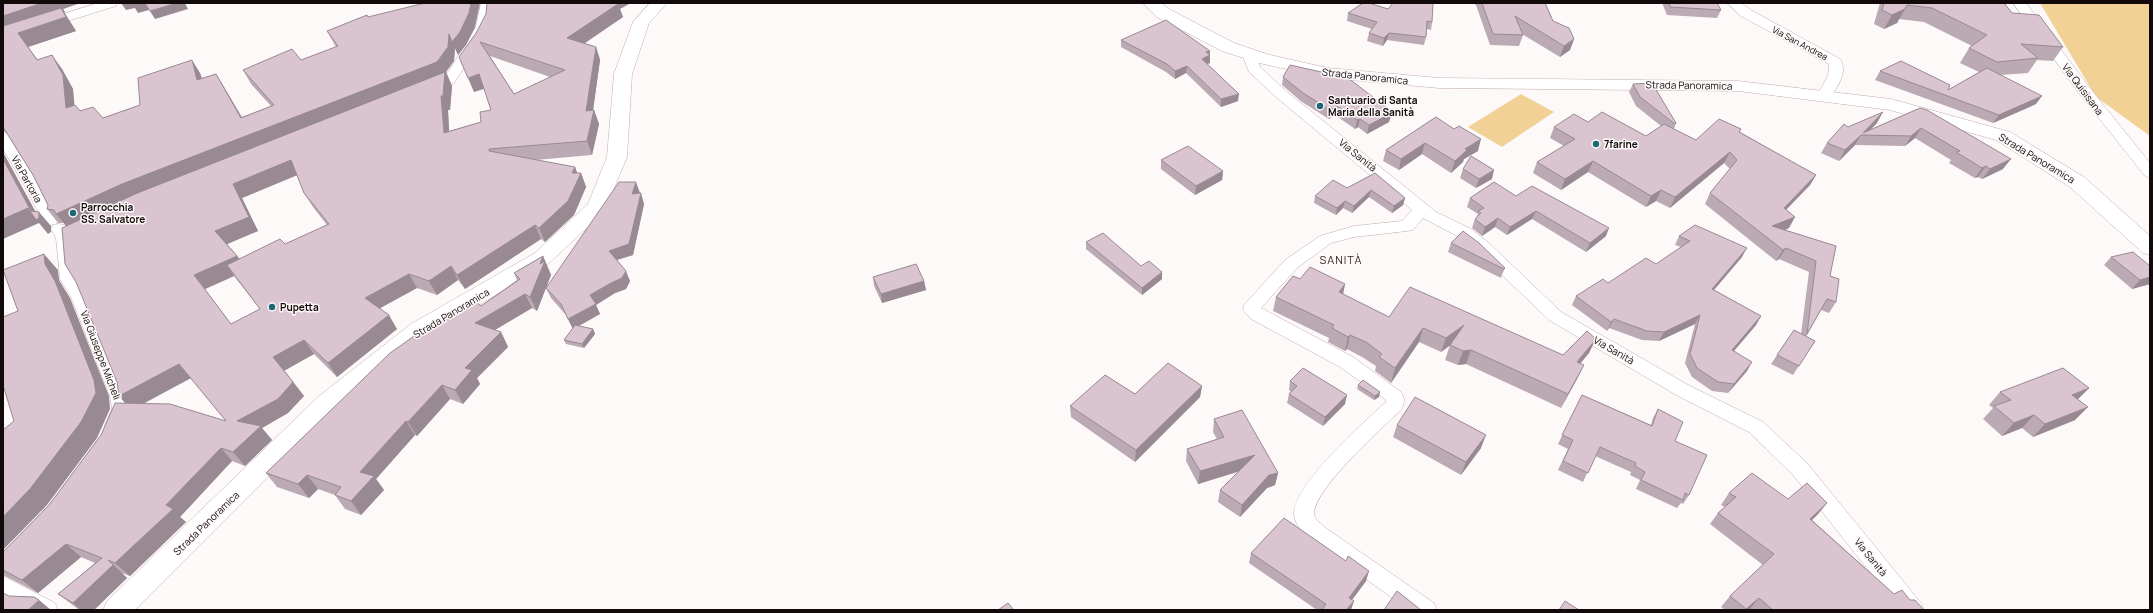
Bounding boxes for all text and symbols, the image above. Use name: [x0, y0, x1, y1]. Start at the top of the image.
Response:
street label: Via San Andrea: [1770, 23, 1830, 63]
street label: Via Quisisana: [2059, 60, 2107, 118]
street label: Strada Panoramica: [1321, 65, 1409, 87]
street label: Strada Panoramica: [1646, 77, 1732, 93]
place label: Santuario di Santa Maria della Sanità: [1328, 93, 1418, 119]
marker: Santuario di Santa Maria della Sanità: [1315, 101, 1325, 111]
street label: Strada Panoramica: [1996, 130, 2078, 186]
street label: Via Sanità: [1336, 135, 1380, 175]
place label: 7farine: [1604, 137, 1638, 151]
marker: 7farine: [1591, 139, 1601, 149]
street label: Via Partoria: [8, 153, 46, 205]
place label: Parrocchia SS. Salvatore: [81, 200, 145, 226]
marker: Parrocchia SS. Salvatore: [68, 208, 78, 218]
district label: SANITÀ: [1319, 252, 1363, 267]
street label: Strada Panoramica: [410, 285, 492, 341]
place label: Pupetta: [280, 300, 319, 314]
marker: Pupetta: [267, 302, 277, 312]
street label: Via Giuseppe Micheli: [78, 308, 124, 402]
street label: Via Sanità: [1591, 333, 1637, 367]
street label: Strada Panoramica: [170, 488, 242, 558]
street label: Via Sanità: [1851, 535, 1891, 579]

